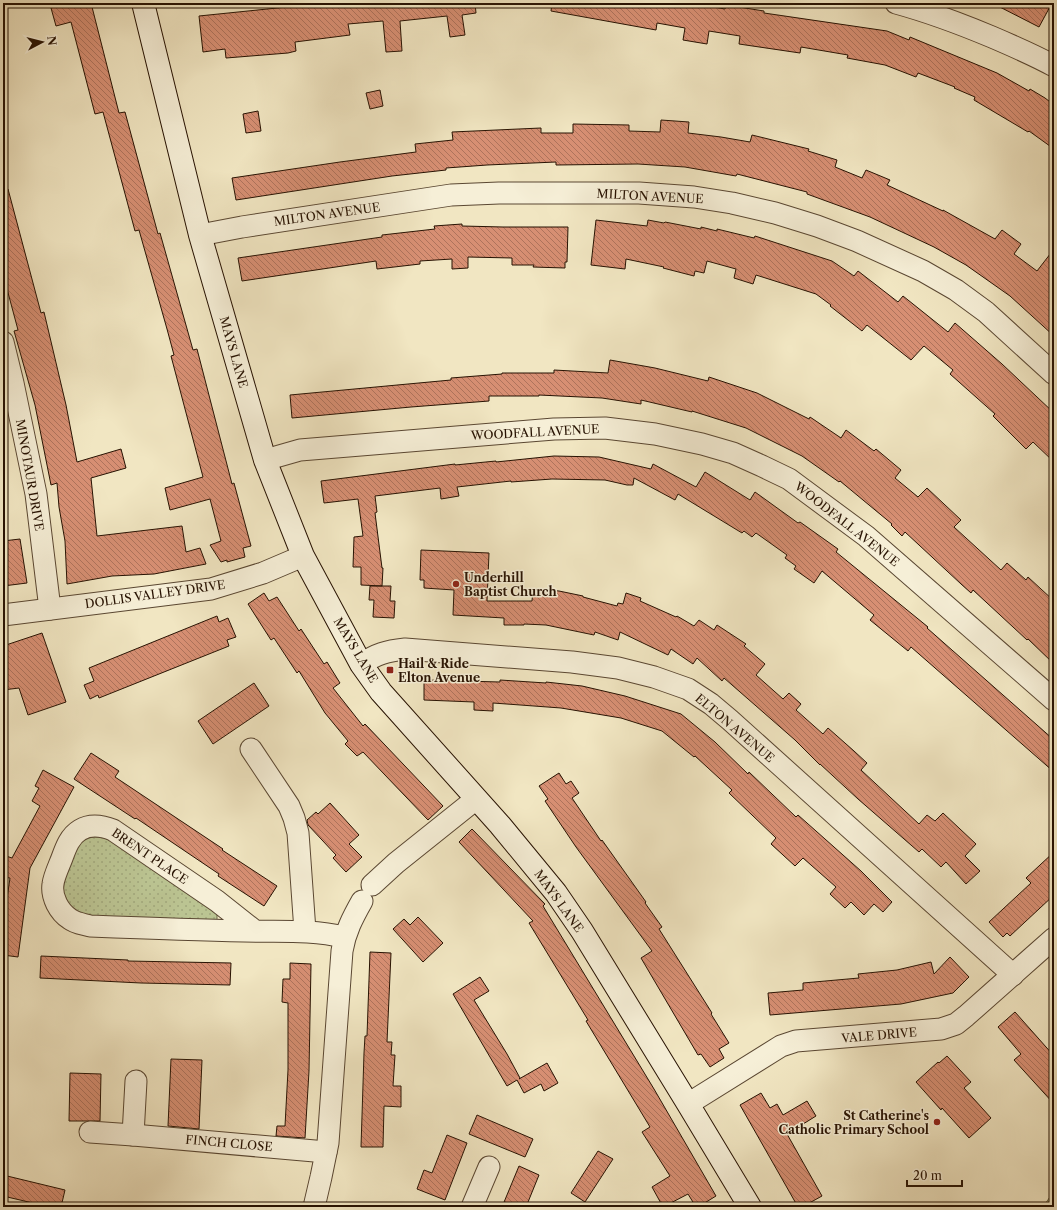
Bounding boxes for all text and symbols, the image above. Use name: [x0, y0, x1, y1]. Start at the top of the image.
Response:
north arrow: [22, 22, 62, 62]
text: N: [44, 35, 60, 47]
street label: MILTON AVENUE: [596, 186, 704, 206]
street label: MILTON AVENUE: [273, 199, 381, 229]
street label: MAYS LANE: [217, 315, 251, 389]
street label: MINOTAUR DRIVE: [13, 418, 47, 532]
street label: WOODFALL AVENUE: [469, 421, 600, 443]
street label: WOODFALL AVENUE: [791, 478, 902, 570]
place label: Underhill Baptist Church: [464, 570, 557, 599]
street label: DOLLIS VALLEY DRIVE: [84, 577, 226, 611]
marker: Underhill Baptist Church: [451, 579, 461, 589]
street label: MAYS LANE: [331, 615, 381, 685]
place label: Hail & Ride Elton Avenue: [398, 656, 480, 685]
marker: Hail & Ride Elton Avenue: [385, 665, 395, 675]
street label: ELTON AVENUE: [692, 691, 778, 765]
street label: BRENT PLACE: [109, 825, 191, 887]
street label: MAYS LANE: [531, 867, 587, 935]
street label: VALE DRIVE: [840, 1024, 917, 1046]
place label: St Catherine's Catholic Primary School: [778, 1108, 929, 1137]
marker: St Catherine's Catholic Primary School: [932, 1117, 942, 1127]
street label: FINCH CLOSE: [185, 1132, 273, 1154]
scale bar: [907, 1162, 962, 1188]
text: 20 m: [913, 1168, 942, 1183]

